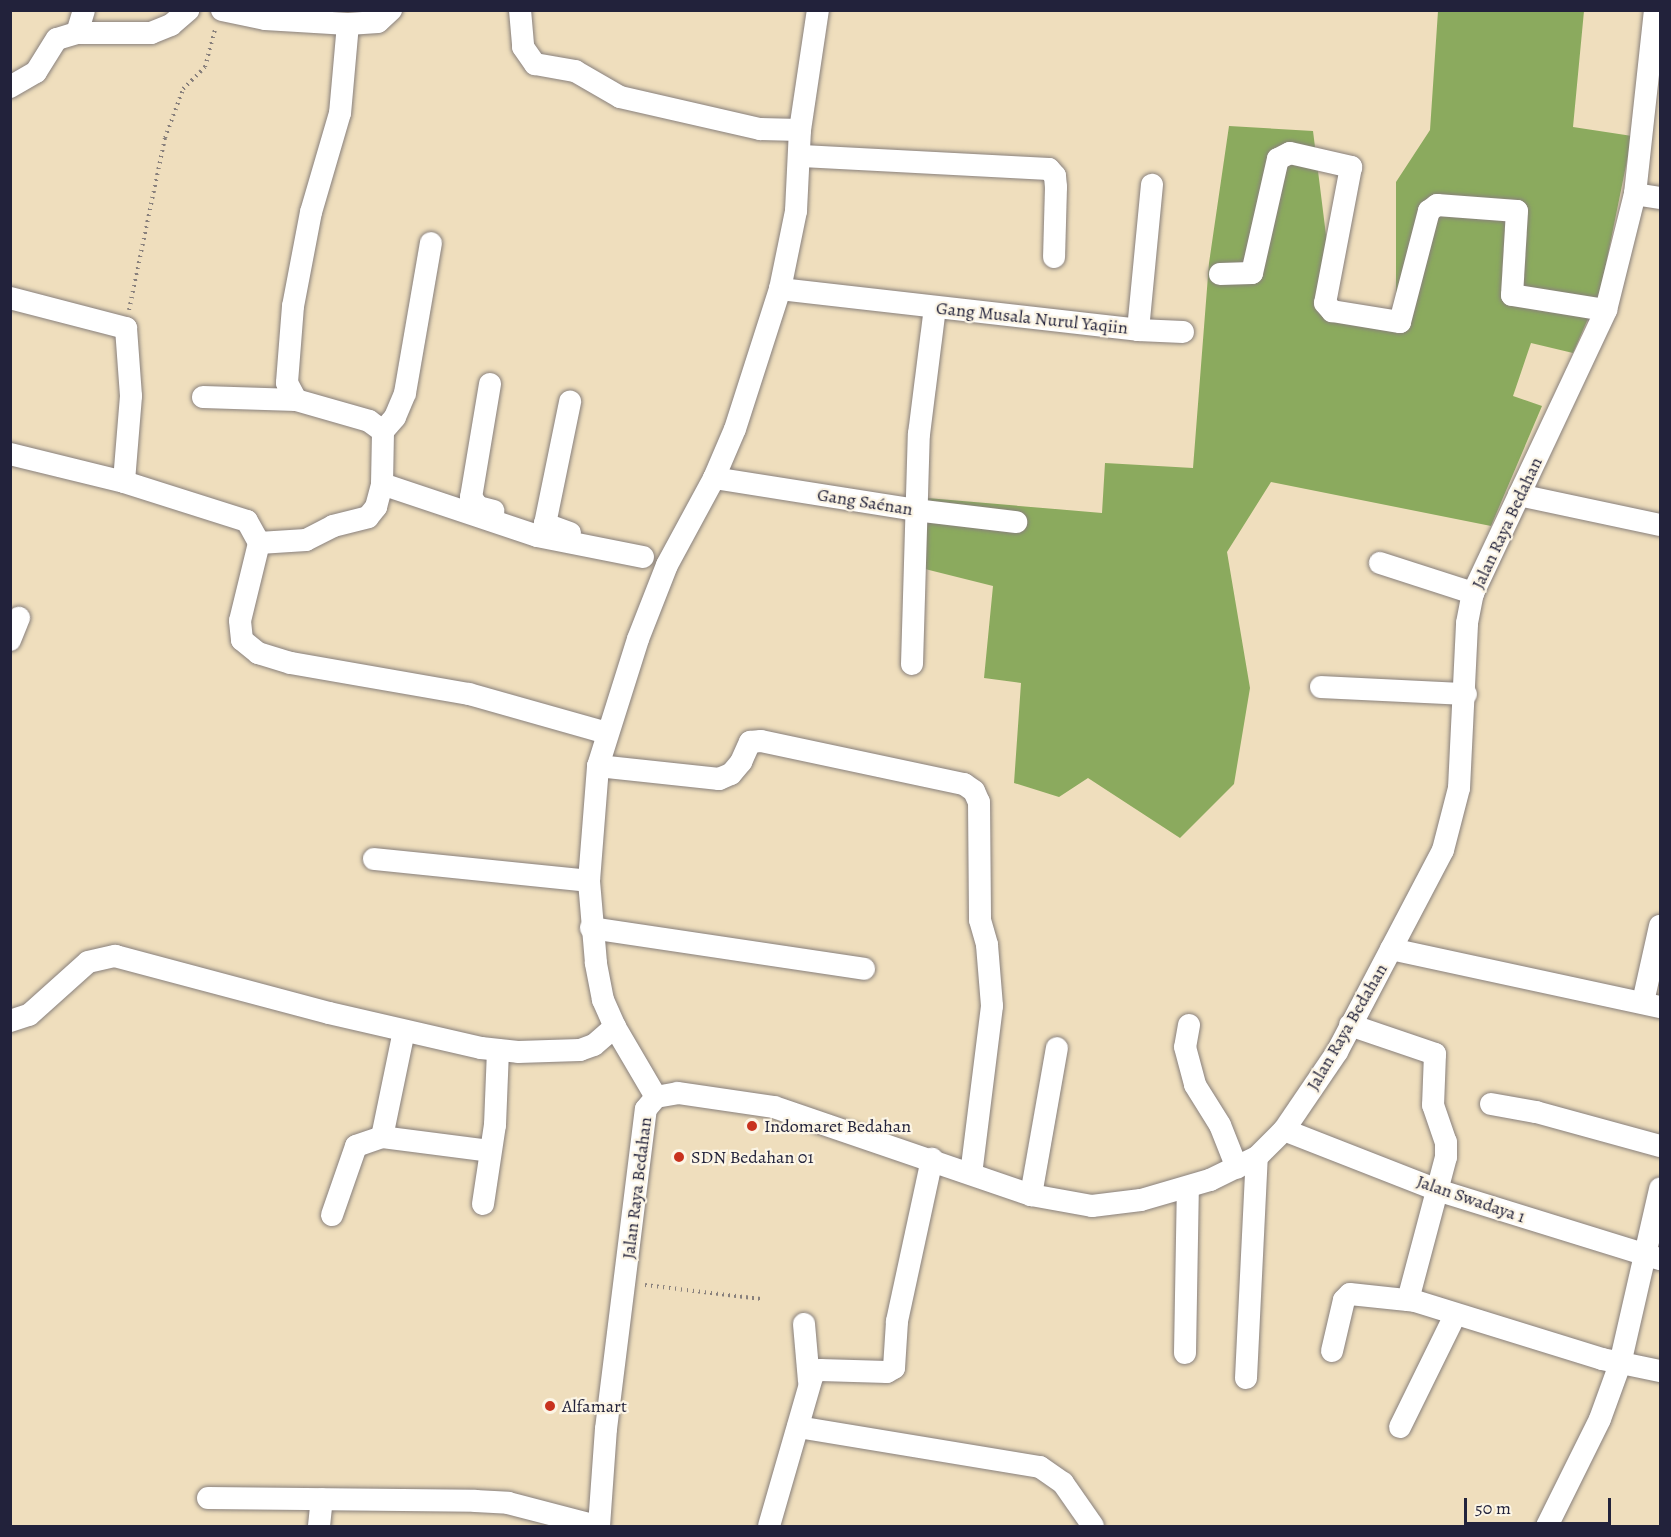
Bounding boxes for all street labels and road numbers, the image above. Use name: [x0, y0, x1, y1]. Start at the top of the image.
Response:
street label: Gang Musala Nurul Yaqiin: [935, 297, 1129, 339]
street label: Jalan Raya Bedahan: [1467, 454, 1547, 592]
street label: Gang Saénan: [816, 484, 914, 520]
street label: Jalan Raya Bedahan: [1302, 960, 1392, 1094]
street label: Jalan Raya Bedahan: [618, 1116, 656, 1260]
street label: Jalan Swadaya 1: [1414, 1170, 1528, 1228]

